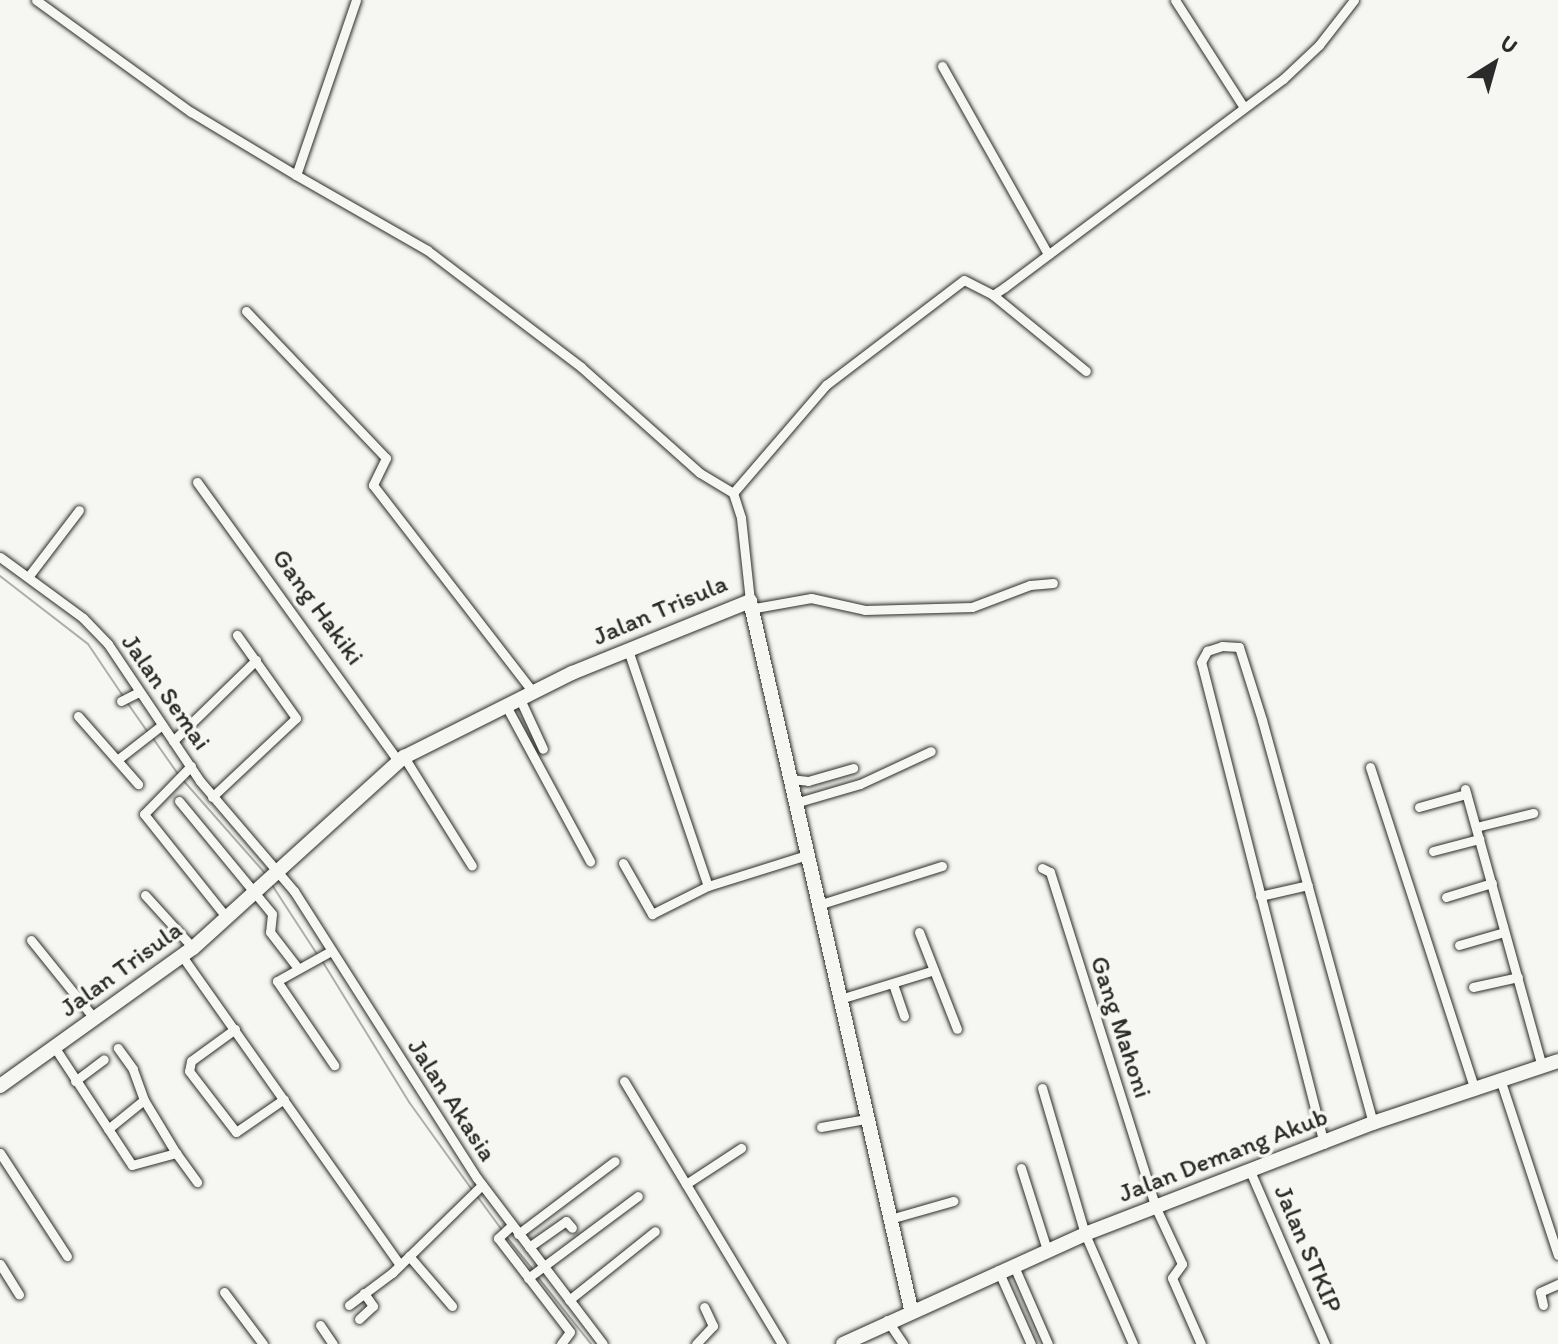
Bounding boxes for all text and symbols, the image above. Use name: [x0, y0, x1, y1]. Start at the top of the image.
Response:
north arrow: [1454, 24, 1534, 104]
text: U: [1495, 29, 1523, 60]
street label: Gang Hakiki: [265, 543, 371, 671]
street label: Jalan Trisula: [589, 568, 731, 652]
street label: Jalan Semai: [115, 628, 217, 756]
street label: Jalan Trisula: [54, 915, 188, 1023]
street label: Gang Mahoni: [1083, 952, 1159, 1102]
street label: Jalan Akasia: [401, 1032, 503, 1168]
street label: Jalan Demang Akub: [1114, 1101, 1332, 1209]
street label: Jalan STKIP: [1267, 1180, 1349, 1318]

